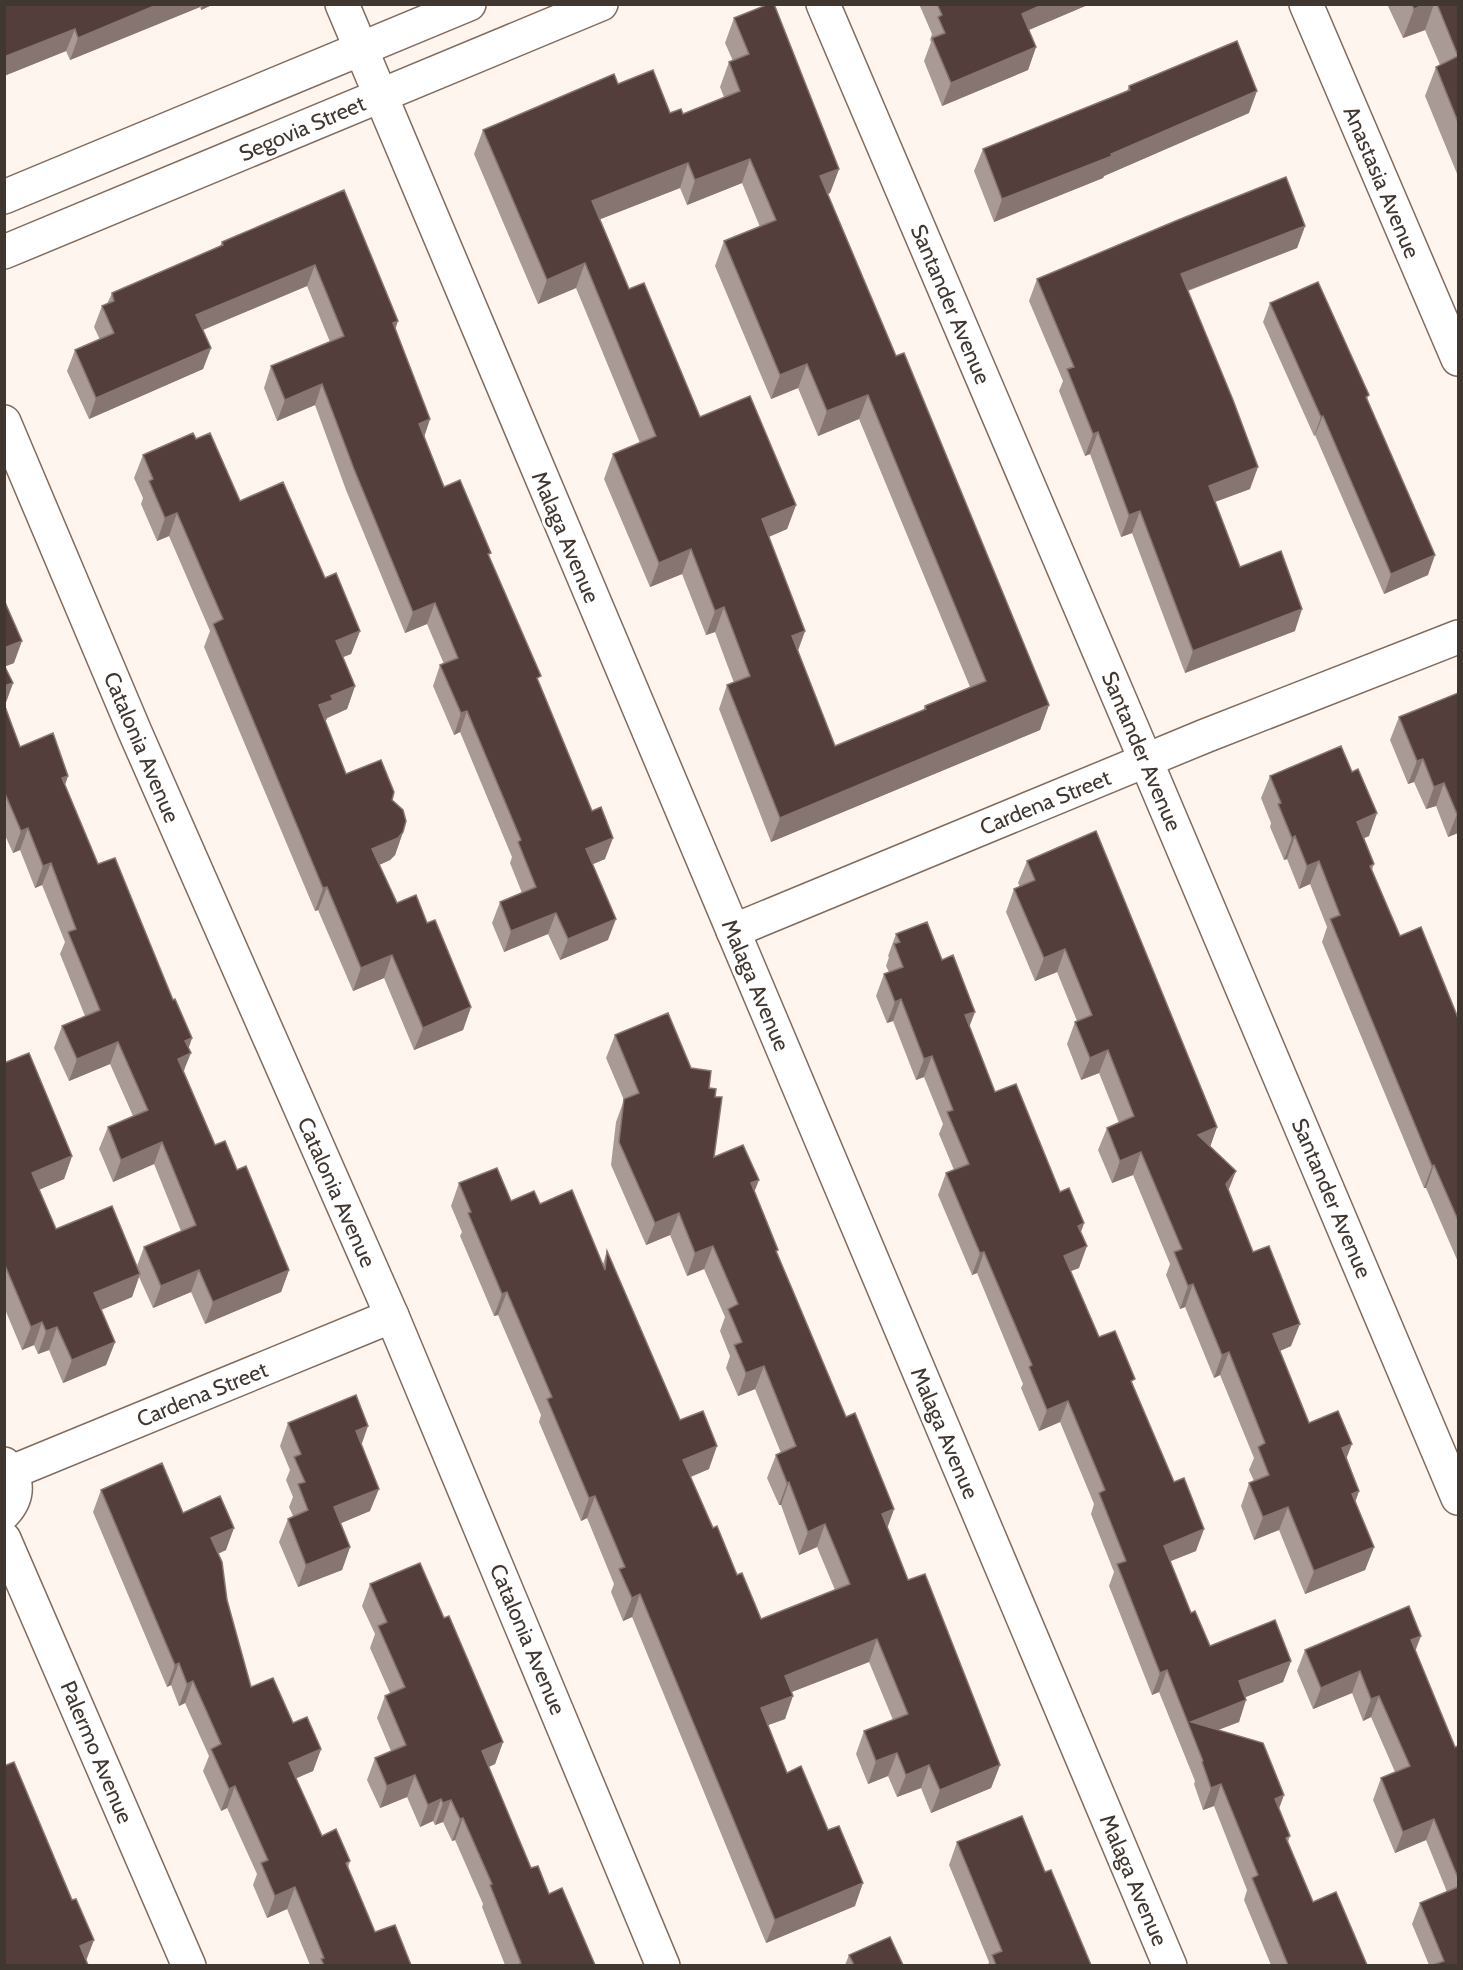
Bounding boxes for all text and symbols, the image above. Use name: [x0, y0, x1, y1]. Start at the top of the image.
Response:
street label: Segovia Street: [235, 90, 370, 167]
street label: Anastasia Avenue: [1337, 102, 1426, 262]
street label: Santander Avenue: [905, 220, 996, 388]
street label: Malaga Avenue: [526, 467, 605, 607]
street label: Santander Avenue: [1096, 667, 1187, 835]
street label: Catalonia Avenue: [98, 668, 185, 827]
street label: Cardena Street: [976, 764, 1115, 841]
street label: Malaga Avenue: [716, 915, 795, 1055]
street label: Catalonia Avenue: [291, 1113, 382, 1271]
street label: Santander Avenue: [1286, 1114, 1377, 1282]
street label: Cardena Street: [133, 1356, 272, 1433]
street label: Malaga Avenue: [905, 1363, 984, 1503]
street label: Catalonia Avenue: [484, 1560, 571, 1719]
street label: Palermo Avenue: [54, 1677, 139, 1828]
street label: Malaga Avenue: [1094, 1810, 1173, 1950]

